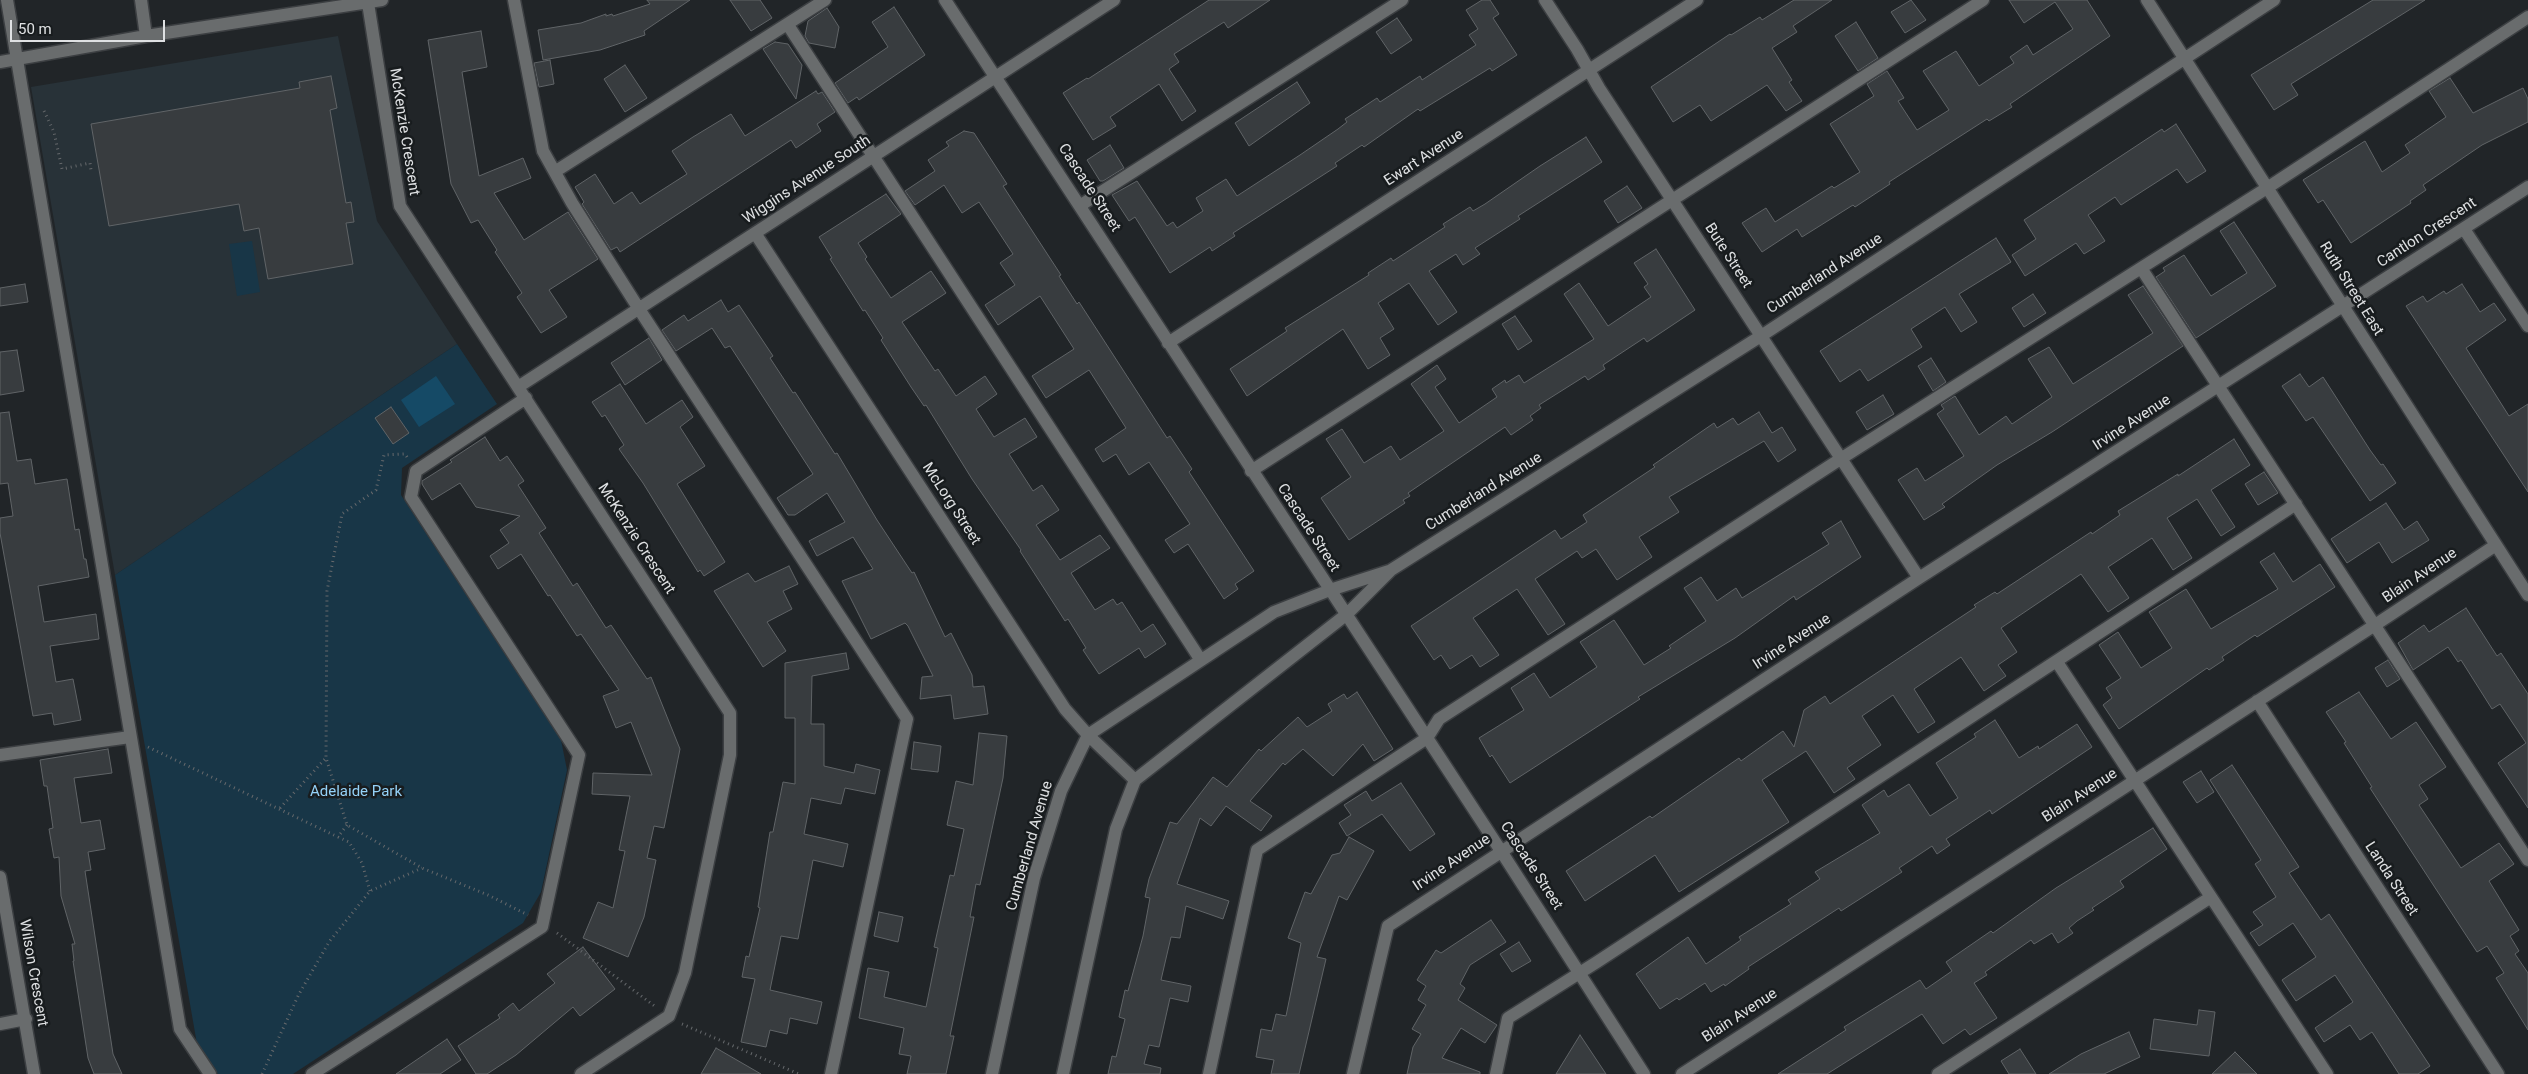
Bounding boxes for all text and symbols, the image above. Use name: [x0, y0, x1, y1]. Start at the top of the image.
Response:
scale bar: [12, 10, 168, 42]
text: 50 m: [18, 20, 52, 38]
street label: McKenzie Crescent: [385, 67, 423, 197]
street label: Ewart Avenue: [1381, 126, 1467, 190]
street label: Wiggins Avenue South: [740, 132, 874, 228]
street label: Cascade Street: [1054, 141, 1124, 235]
street label: Cantlon Crescent: [2374, 194, 2480, 272]
street label: Bute Street: [1700, 220, 1756, 292]
street label: Cumberland Avenue: [1764, 230, 1886, 318]
street label: Ruth Street East: [2315, 239, 2387, 339]
street label: Irvine Avenue: [2090, 391, 2174, 455]
street label: Cumberland Avenue: [1422, 449, 1546, 535]
street label: McLorg Street: [918, 460, 984, 548]
street label: McKenzie Crescent: [593, 480, 679, 598]
street label: Cascade Street: [1273, 481, 1343, 575]
street label: Blain Avenue: [2379, 545, 2461, 607]
street label: Irvine Avenue: [1750, 610, 1834, 674]
street label: Blain Avenue: [2039, 765, 2121, 827]
street label: Cumberland Avenue: [1003, 779, 1057, 913]
park label: Adelaide Park: [310, 783, 402, 801]
street label: Cascade Street: [1496, 819, 1566, 913]
street label: Irvine Avenue: [1410, 831, 1494, 895]
street label: Landa Street: [2360, 839, 2422, 919]
street label: Wilson Crescent: [15, 918, 51, 1028]
street label: Blain Avenue: [1699, 985, 1781, 1047]

